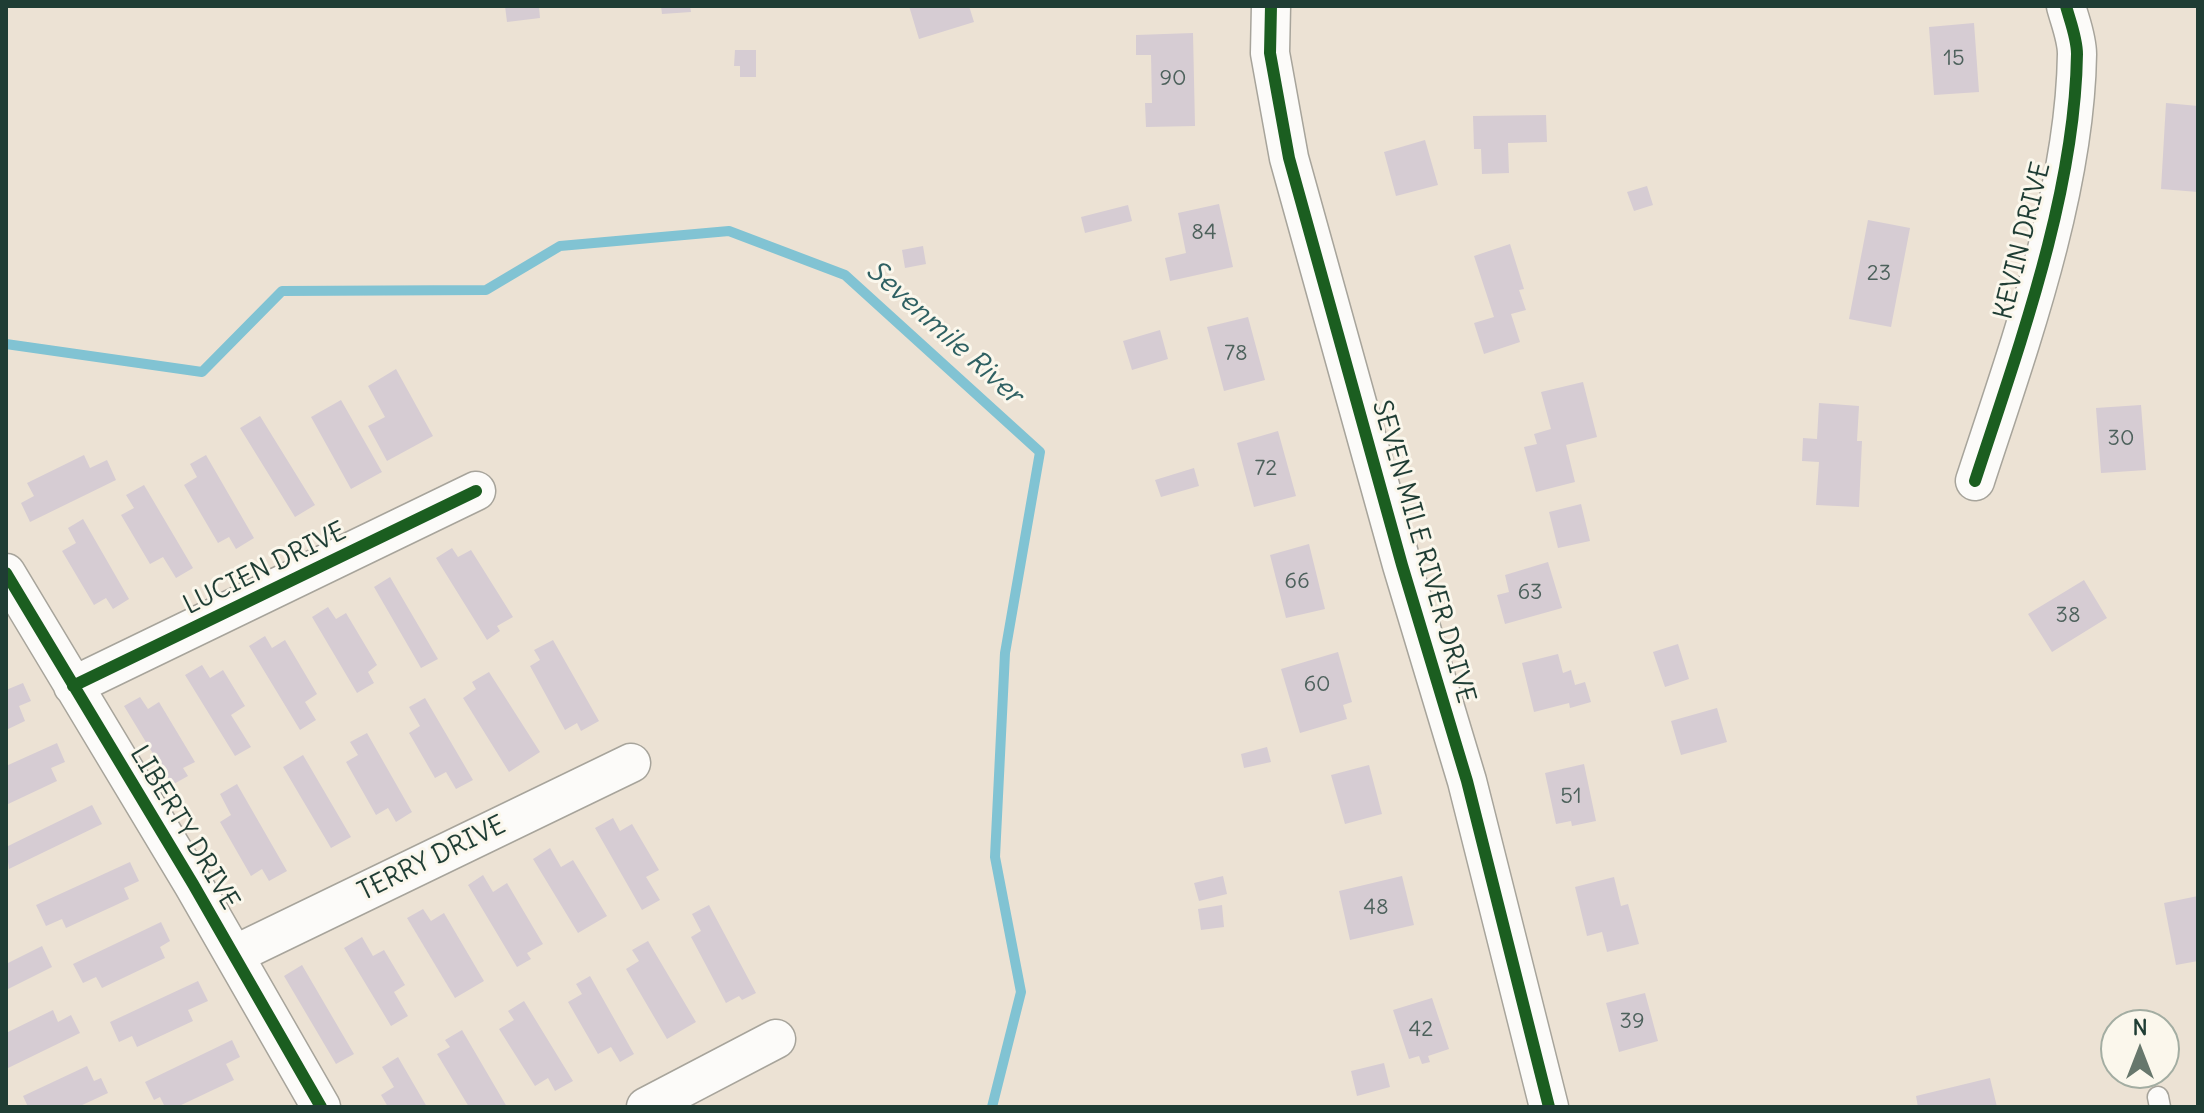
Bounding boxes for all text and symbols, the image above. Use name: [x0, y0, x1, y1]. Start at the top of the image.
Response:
house number: 15: [1943, 46, 1965, 72]
house number: 90: [1159, 66, 1187, 92]
street label: KEVIN DRIVE: [1988, 159, 2058, 323]
house number: 84: [1191, 220, 1217, 246]
water label: Sevenmile River: [859, 254, 1029, 412]
house number: 23: [1867, 261, 1891, 287]
house number: 78: [1224, 341, 1248, 367]
street label: SEVEN MILE RIVER DRIVE: [1365, 397, 1481, 707]
house number: 30: [2108, 426, 2134, 452]
house number: 72: [1255, 456, 1277, 482]
street label: LUCIEN DRIVE: [179, 516, 351, 622]
house number: 66: [1284, 569, 1310, 595]
house number: 63: [1517, 580, 1543, 606]
house number: 38: [2055, 603, 2081, 629]
house number: 60: [1303, 672, 1331, 698]
street label: LIBERTY DRIVE: [123, 740, 245, 916]
house number: 51: [1560, 784, 1582, 810]
street label: TERRY DRIVE: [353, 810, 511, 908]
house number: 48: [1363, 895, 1389, 921]
house number: 39: [1619, 1009, 1645, 1035]
north arrow: [2100, 1009, 2180, 1089]
text: N: [2132, 1013, 2148, 1041]
house number: 42: [1409, 1017, 1433, 1043]

